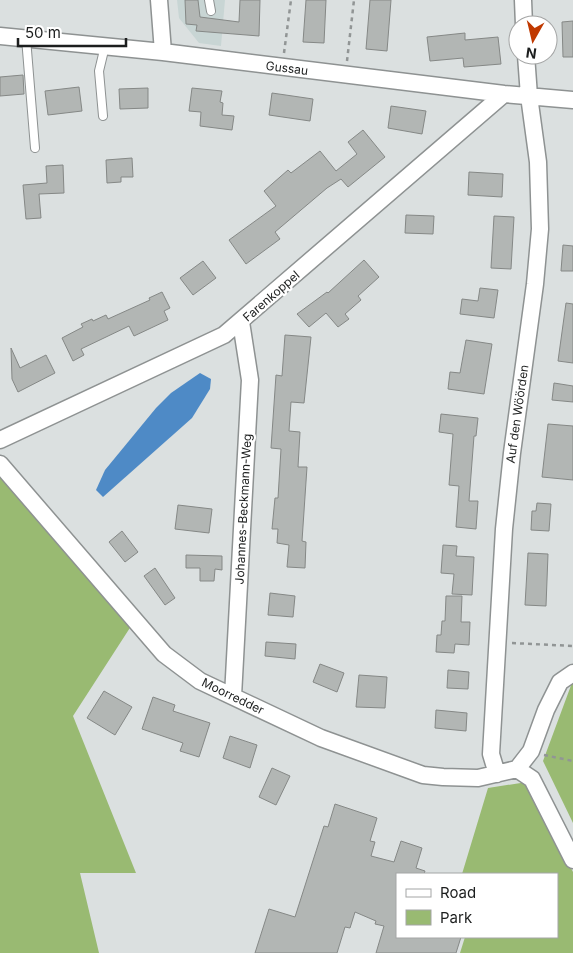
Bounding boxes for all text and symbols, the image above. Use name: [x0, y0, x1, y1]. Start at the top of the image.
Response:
scale bar: [18, 15, 125, 47]
north arrow: [508, 15, 558, 65]
text: 50 m: [25, 23, 61, 42]
text: N: [525, 44, 538, 63]
street label: Gussau: [265, 58, 309, 78]
street label: Farenkoppel: [240, 267, 302, 325]
street label: Auf den Wöörden: [503, 364, 531, 464]
street label: Johannes-Beckmann-Weg: [232, 433, 254, 585]
street label: Moorredder: [199, 674, 267, 718]
legend: [396, 873, 558, 938]
text: Road: [440, 883, 476, 902]
text: Park: [440, 908, 473, 927]

